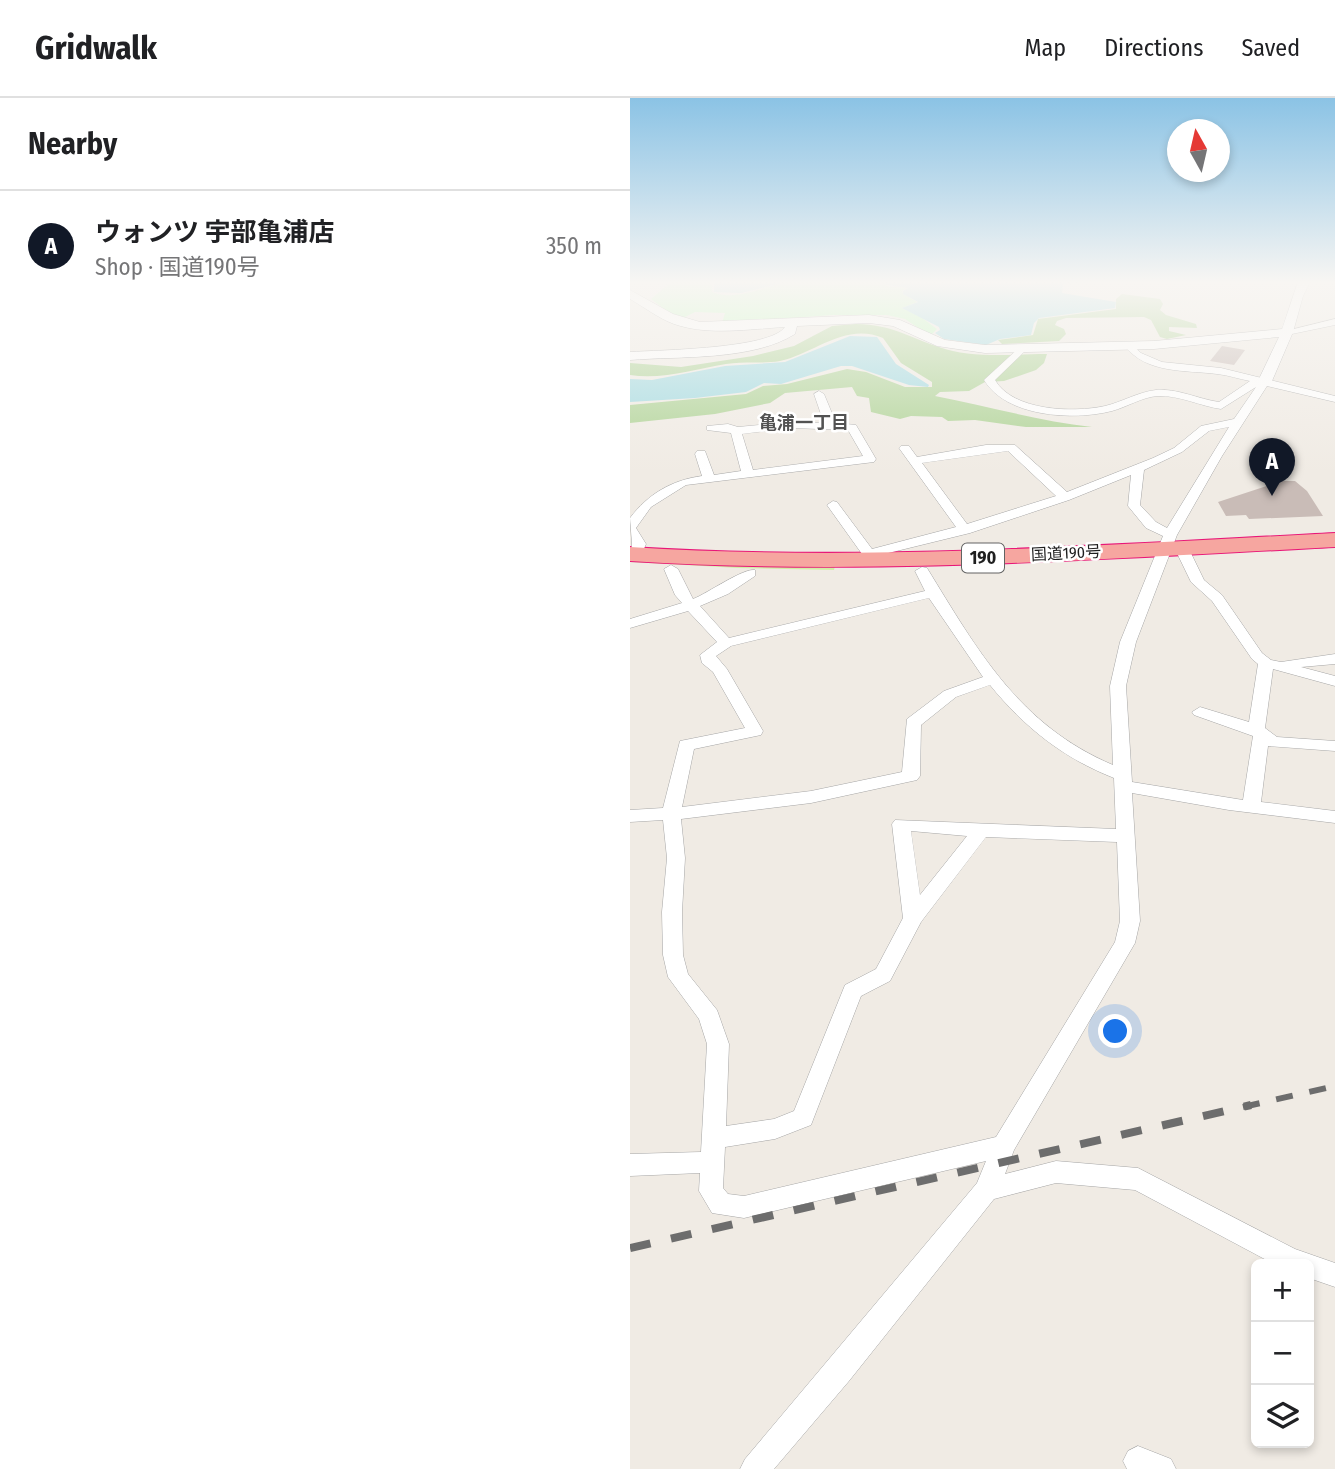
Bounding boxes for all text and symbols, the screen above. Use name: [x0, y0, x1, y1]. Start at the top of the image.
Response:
text: Gridwalk: [35, 28, 157, 68]
text: Map: [1025, 34, 1066, 62]
text: Directions: [1104, 34, 1203, 62]
text: Saved: [1241, 34, 1300, 62]
north arrow: [1167, 119, 1230, 182]
text: Nearby: [28, 126, 117, 162]
text: ウォンツ 宇部亀浦店: [95, 217, 334, 248]
text: A: [45, 232, 57, 260]
text: 350 m: [546, 232, 602, 260]
text: Shop · 国道190号: [95, 253, 260, 281]
district label: 亀浦一丁目: [759, 412, 849, 434]
pin: A: [1249, 438, 1295, 496]
street label: 国道190号: [1030, 542, 1102, 564]
road number: 190: [962, 544, 1004, 572]
your location: [1098, 1014, 1132, 1048]
map controls: [1251, 1259, 1314, 1448]
button: +: [1251, 1259, 1314, 1322]
button: −: [1251, 1322, 1314, 1385]
button: layers: [1251, 1385, 1314, 1448]

